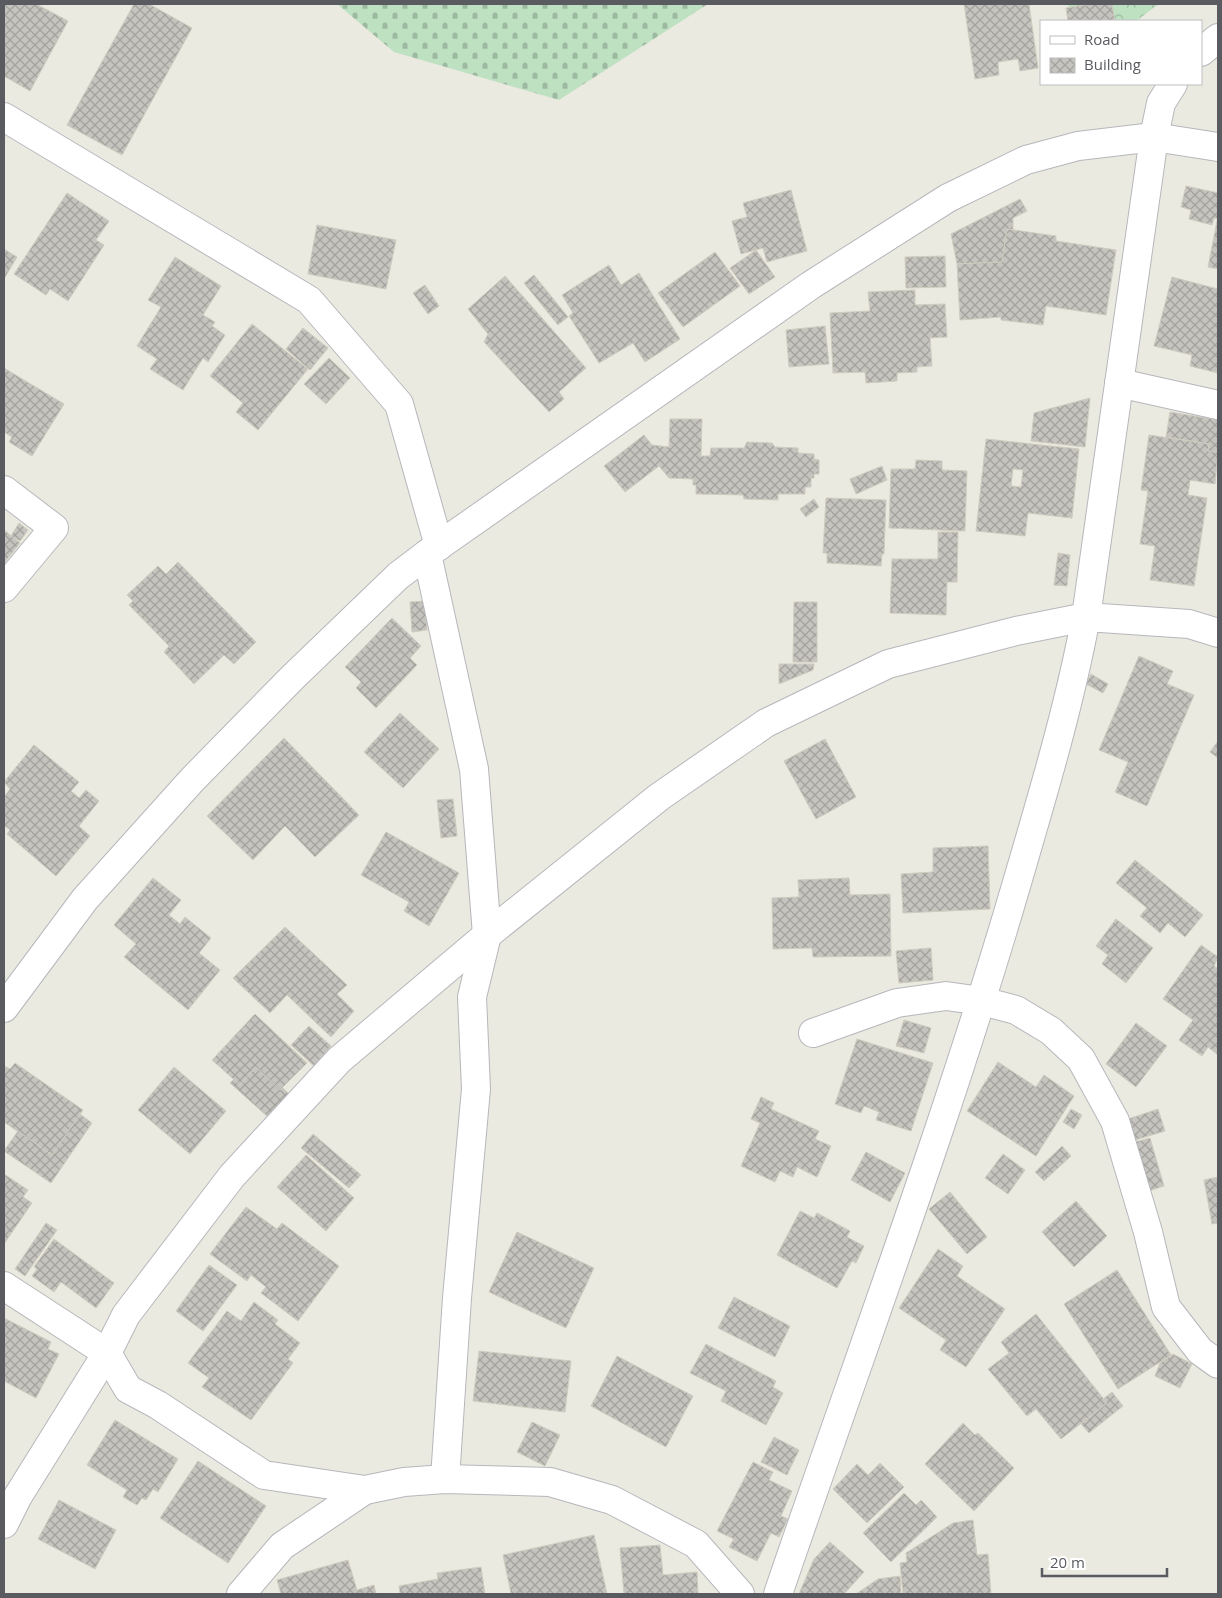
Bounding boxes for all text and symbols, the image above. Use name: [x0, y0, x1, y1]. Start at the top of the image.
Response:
legend: [1040, 20, 1202, 85]
text: Road: [1084, 29, 1120, 49]
text: Building: [1084, 54, 1141, 74]
scale bar: [1042, 1546, 1167, 1578]
text: 20 m: [1050, 1552, 1085, 1572]

